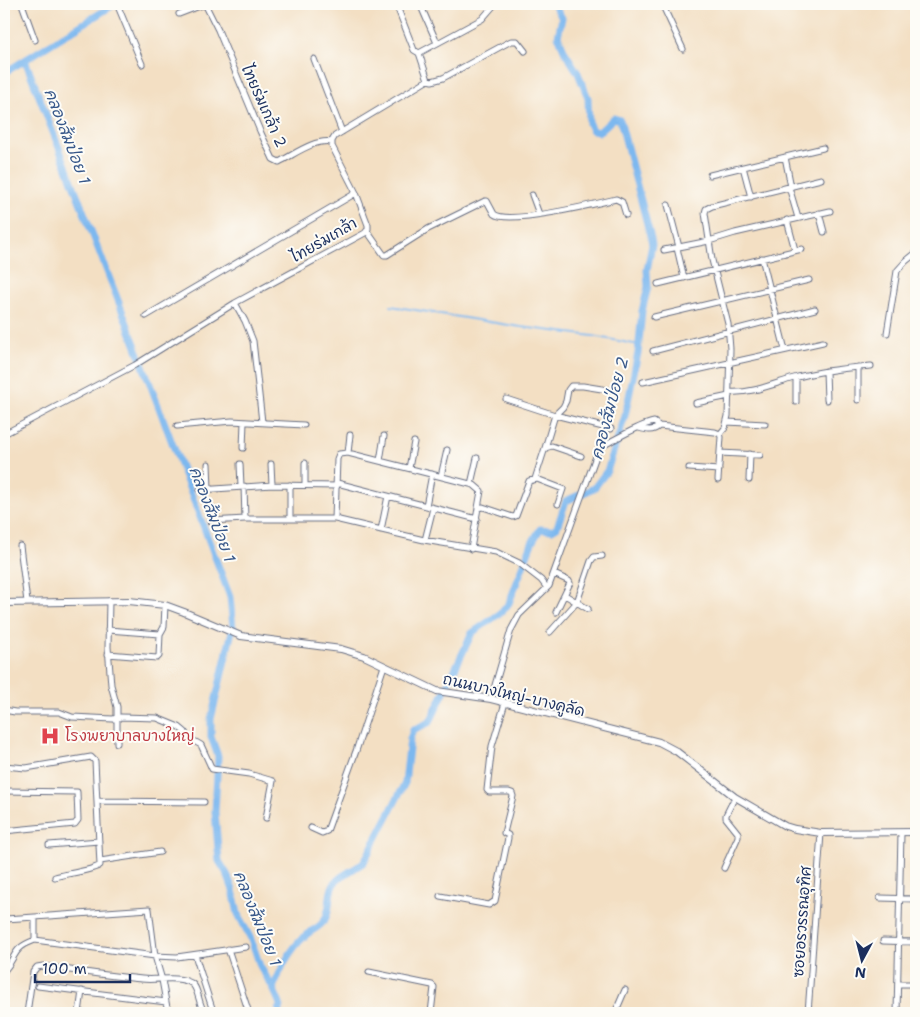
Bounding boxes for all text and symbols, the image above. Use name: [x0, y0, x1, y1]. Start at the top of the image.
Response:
street label: ไทยร่มเกล้า 2: [236, 60, 291, 151]
water label: คลองส้มป่อย 1: [40, 85, 96, 187]
street label: ไทยร่มเกล้า: [286, 213, 361, 267]
water label: คลองส้มป่อย 2: [586, 355, 633, 462]
water label: คลองส้มป่อย 1: [185, 463, 241, 565]
street label: ถนนบางใหญ่-บางคูลัด: [441, 669, 587, 722]
hospital icon: โรงพยาบาลบางใหญ่: [39, 725, 61, 747]
place label: โรงพยาบาลบางใหญ่: [65, 726, 195, 746]
street label: ซอยอรวรรณอุทิศ: [788, 864, 817, 978]
water label: คลองส้มป่อย 1: [229, 868, 286, 969]
north arrow: [838, 934, 888, 984]
scale bar: [35, 952, 130, 984]
text: 100 m: [42, 959, 87, 979]
text: N: [854, 963, 867, 983]

